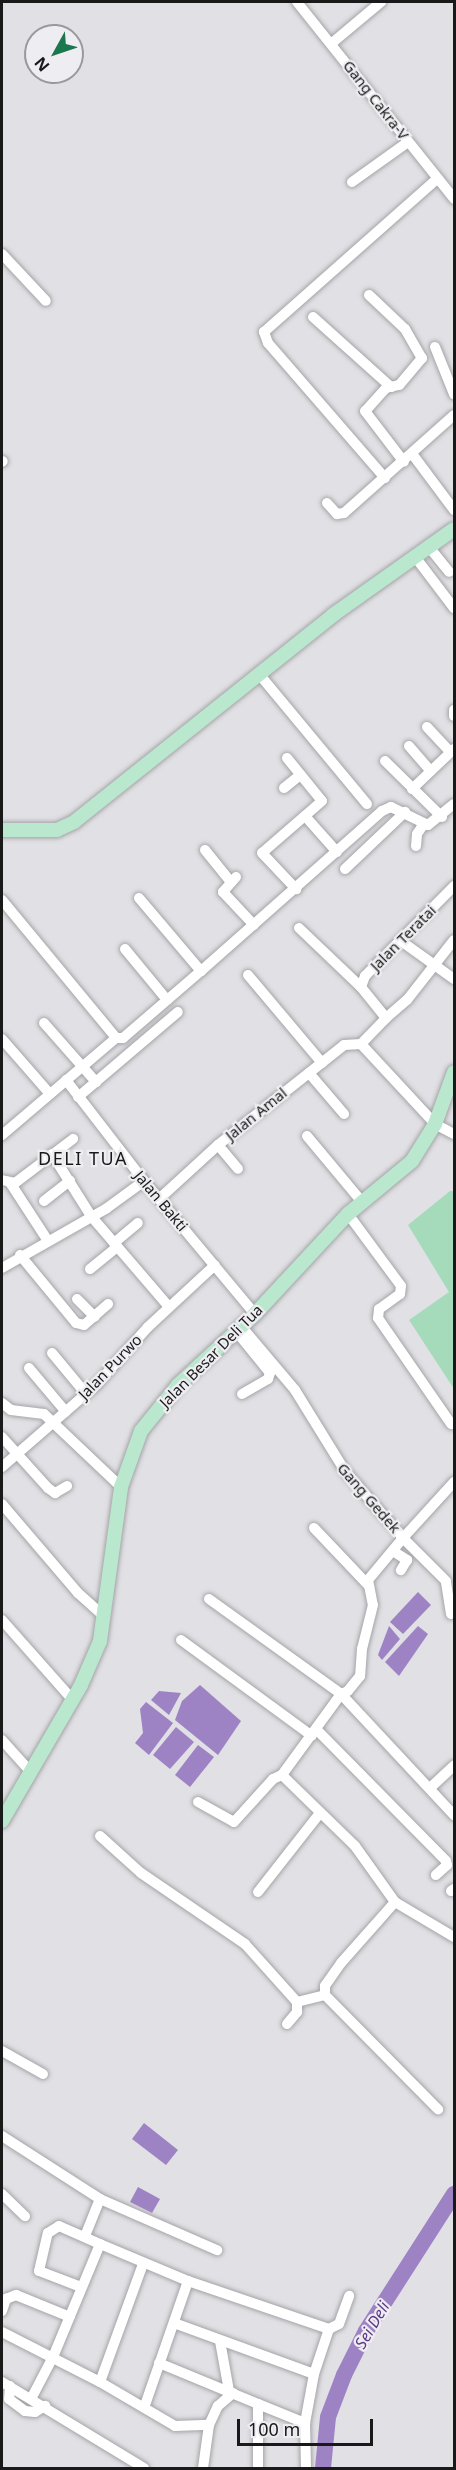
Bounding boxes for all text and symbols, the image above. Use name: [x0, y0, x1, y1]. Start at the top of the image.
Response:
north arrow: [24, 24, 84, 84]
text: N: [29, 52, 54, 76]
street label: Gang Cakra-V: [339, 57, 413, 143]
street label: Jalan Teratai: [366, 901, 440, 975]
street label: Jalan Amal: [222, 1084, 290, 1144]
district label: DELI TUA: [38, 1147, 128, 1169]
street label: Jalan Bakti: [131, 1167, 191, 1235]
street label: Jalan Besar Deli Tua: [156, 1301, 266, 1411]
street label: Jalan Purwo: [75, 1331, 145, 1403]
street label: Gang Gedek: [334, 1459, 404, 1537]
water label: Sei Deli: [351, 2298, 393, 2352]
scale bar: [240, 2407, 376, 2445]
text: 100 m: [248, 2417, 300, 2441]

